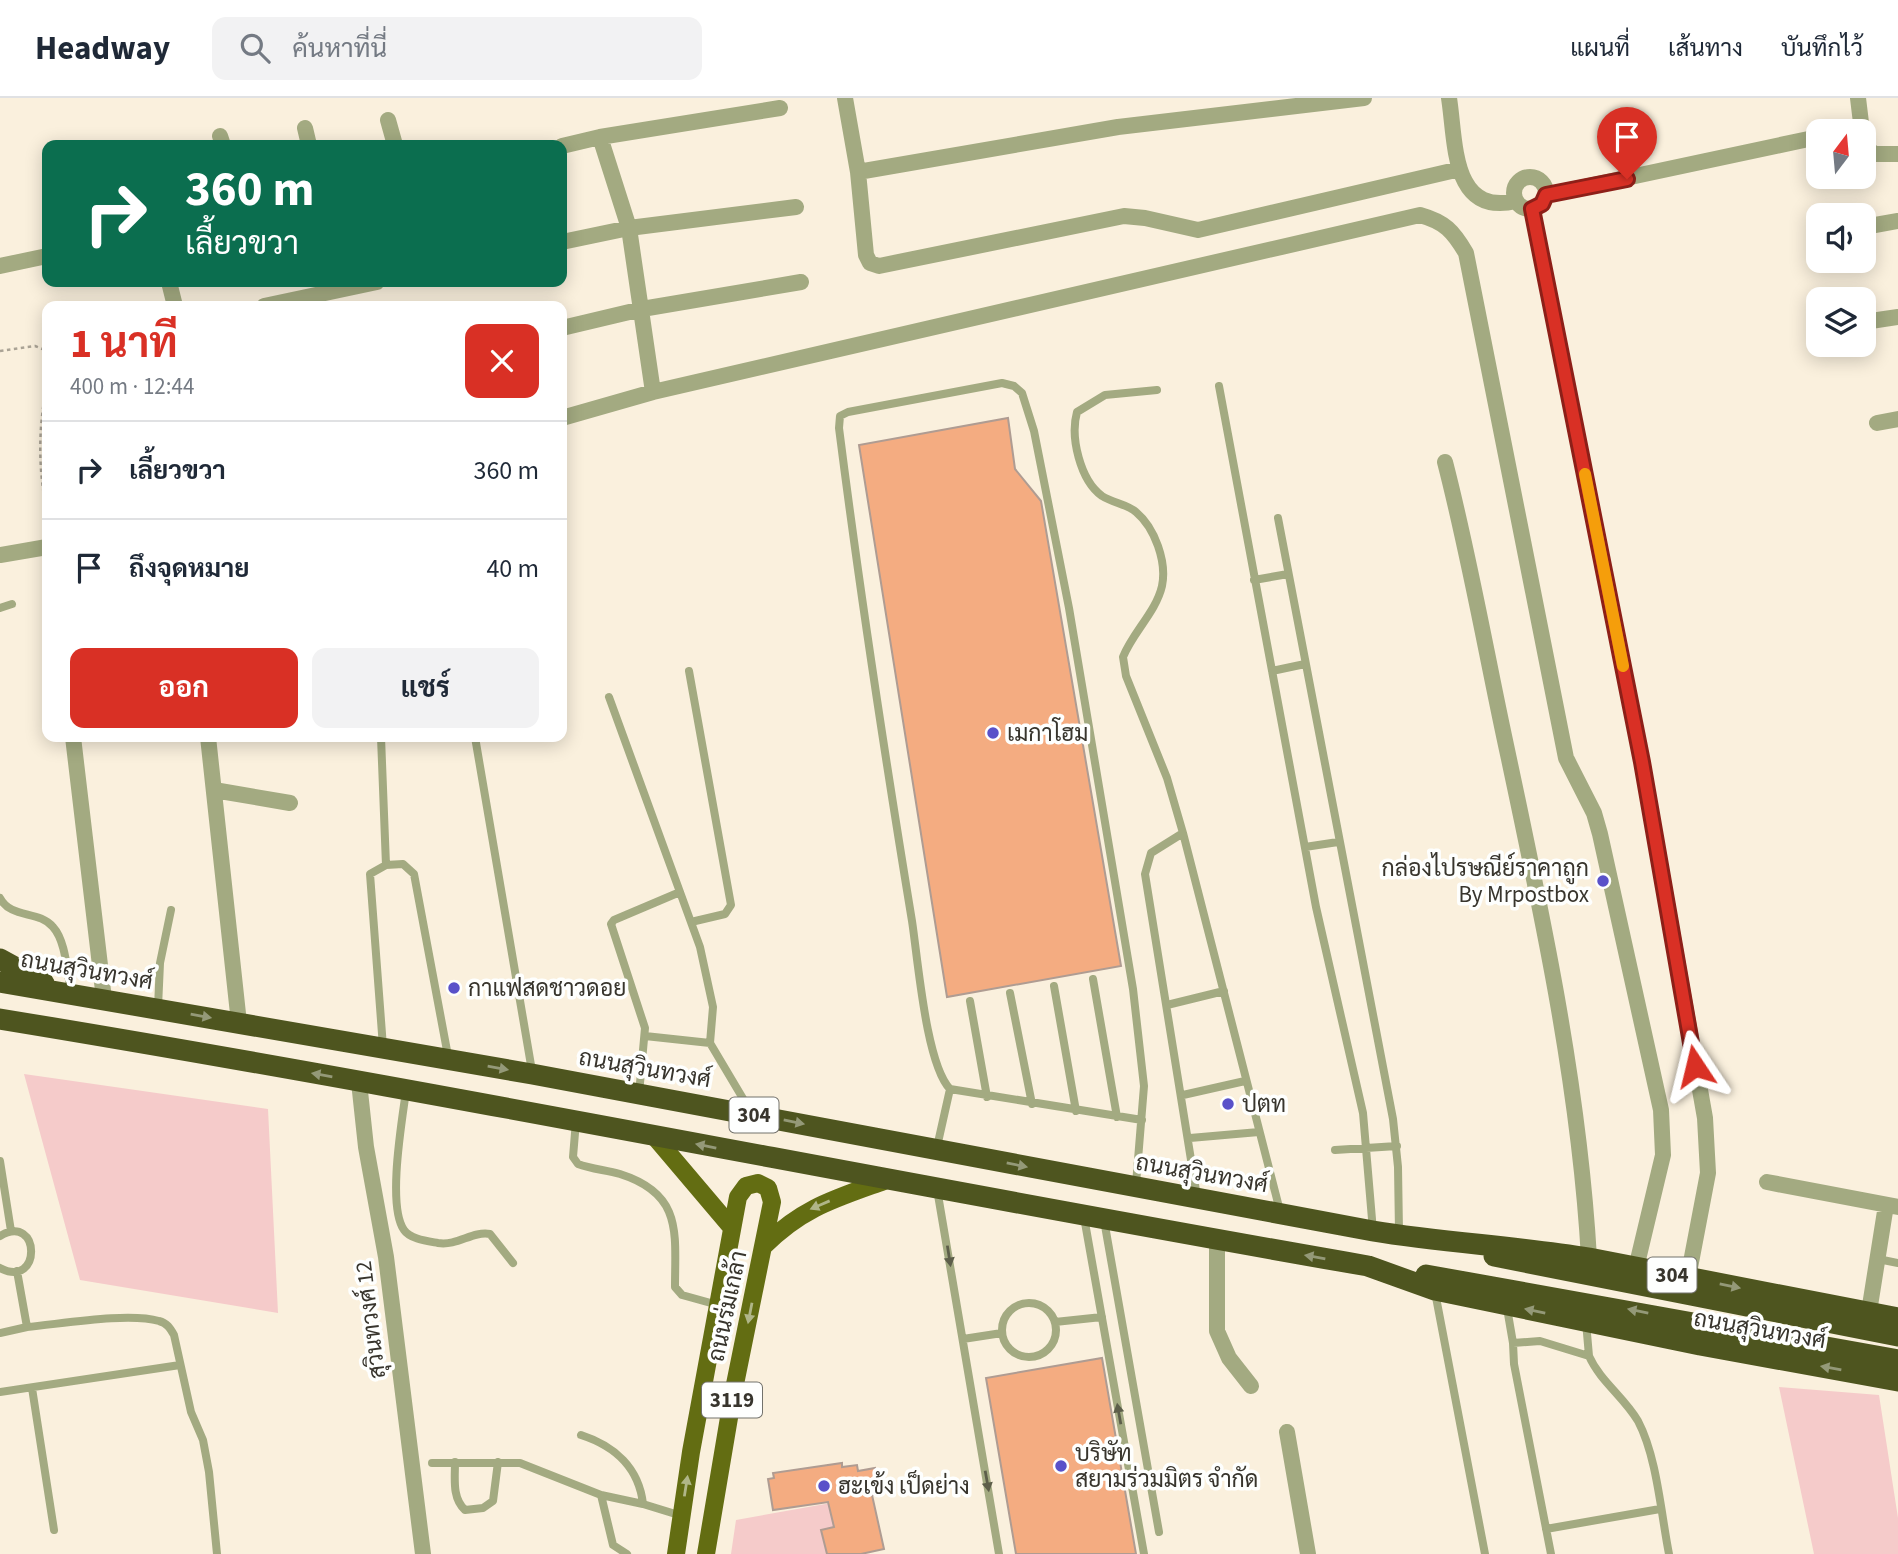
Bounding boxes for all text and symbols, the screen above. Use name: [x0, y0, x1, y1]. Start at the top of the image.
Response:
search box: [212, 17, 702, 80]
text: Headway: [35, 25, 170, 72]
icon: search: [236, 29, 274, 67]
text: ค้นหาที่นี่: [292, 30, 387, 67]
text: แผนที่: [1570, 31, 1630, 66]
text: เส้นทาง: [1668, 31, 1743, 66]
text: บันทึกไว้: [1781, 31, 1863, 66]
pin: [1597, 107, 1657, 179]
icon: arrive: [1608, 118, 1646, 156]
north arrow: [1806, 119, 1876, 189]
map controls: [1806, 119, 1876, 357]
text: 360 m: [185, 155, 314, 225]
icon: right: [70, 168, 161, 259]
button: sound: [1806, 203, 1876, 273]
text: เลี้ยวขวา: [185, 221, 299, 267]
button: layers: [1806, 287, 1876, 357]
text: 1 นาที: [70, 314, 178, 374]
button: close: [465, 324, 539, 398]
text: 400 m · 12:44: [70, 370, 194, 403]
icon: right: [70, 451, 108, 489]
text: เลี้ยวขวา: [129, 452, 226, 489]
text: 360 m: [473, 452, 539, 489]
icon: arrive: [70, 549, 108, 587]
text: ถึงจุดหมาย: [129, 550, 250, 587]
text: 40 m: [486, 550, 539, 587]
button: ออก: [70, 648, 298, 728]
button: แชร์: [312, 648, 539, 728]
place label: เมกาโฮม: [1007, 717, 1089, 750]
marker: เมกาโฮม: [985, 725, 1001, 741]
place label: กล่องไปรษณีย์ราคาถูก By Mrpostbox: [1382, 852, 1589, 911]
marker: กล่องไปรษณีย์ราคาถูก By Mrpostbox: [1595, 873, 1611, 889]
street label: ถนนสุวินทวงศ์: [18, 943, 156, 998]
place label: กาแฟสดชาวดอย: [468, 972, 626, 1005]
marker: กาแฟสดชาวดอย: [446, 980, 462, 996]
one-way arrow: [190, 1011, 212, 1022]
position arrow: [1658, 1029, 1732, 1103]
street label: ถนนสุวินทวงศ์: [576, 1041, 714, 1096]
one-way arrow: [487, 1063, 509, 1074]
one-way arrow: [311, 1070, 333, 1081]
place label: ปตท: [1242, 1088, 1286, 1121]
marker: ปตท: [1220, 1096, 1236, 1112]
road number: 304: [730, 1098, 778, 1132]
one-way arrow: [783, 1117, 805, 1128]
one-way arrow: [694, 1141, 716, 1152]
street label: ถนนสุวินทวงศ์: [1133, 1146, 1271, 1201]
one-way arrow: [1006, 1160, 1028, 1171]
one-way arrow: [810, 1199, 830, 1211]
one-way arrow: [944, 1246, 955, 1268]
street label: ถนนร่มเกล้า: [700, 1248, 755, 1365]
one-way arrow: [1304, 1251, 1326, 1262]
road number: 304: [1648, 1258, 1696, 1292]
street label: สุวินทวงศ์ 12: [347, 1259, 394, 1381]
one-way arrow: [1719, 1280, 1741, 1291]
one-way arrow: [744, 1302, 755, 1324]
street label: ถนนสุวินทวงศ์: [1691, 1302, 1829, 1357]
one-way arrow: [1627, 1305, 1649, 1316]
one-way arrow: [1524, 1306, 1546, 1317]
one-way arrow: [1820, 1363, 1842, 1374]
road number: 3119: [702, 1382, 762, 1418]
one-way arrow: [1113, 1403, 1124, 1425]
place label: บริษัท สยามร่วมมิตร จำกัด: [1075, 1437, 1258, 1496]
marker: บริษัท สยามร่วมมิตร จำกัด: [1053, 1458, 1069, 1474]
place label: ฮะเข้ง เป็ดย่าง: [838, 1470, 970, 1503]
one-way arrow: [982, 1470, 993, 1492]
one-way arrow: [681, 1475, 692, 1497]
marker: ฮะเข้ง เป็ดย่าง: [816, 1478, 832, 1494]

